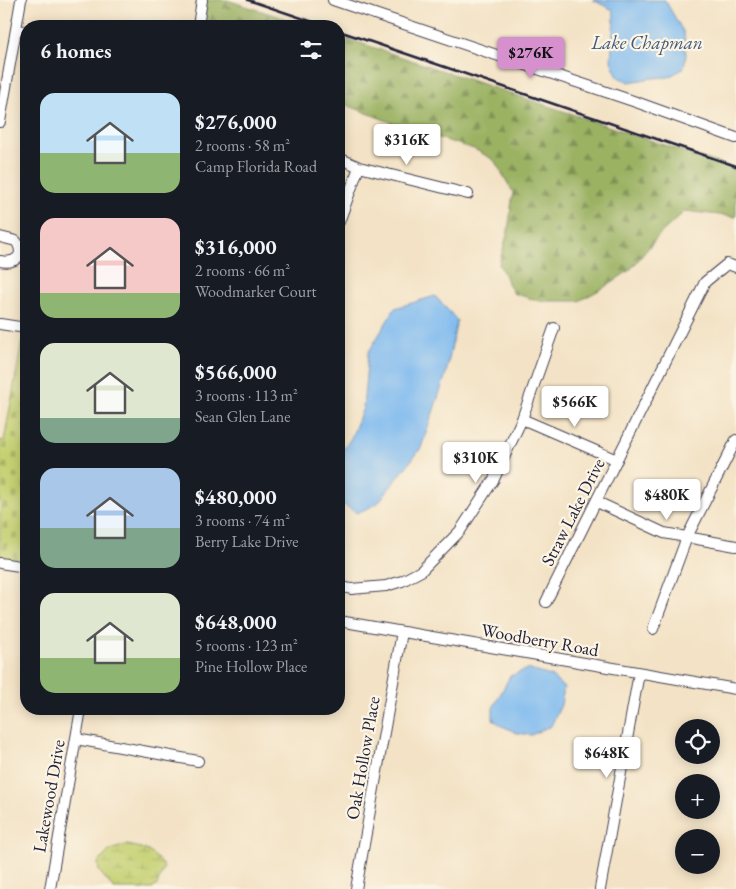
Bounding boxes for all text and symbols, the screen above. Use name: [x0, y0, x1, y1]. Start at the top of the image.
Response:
water label: Lake Chapman: [590, 30, 703, 55]
icon: filters: [297, 36, 325, 64]
pin: $276K: [496, 36, 566, 79]
text: 6 homes: [40, 37, 112, 64]
text: $276K: [509, 42, 553, 63]
text: $276,000: [195, 108, 277, 135]
icon: home: [80, 113, 140, 173]
pin: $316K: [372, 124, 442, 166]
text: $316K: [385, 129, 429, 150]
text: 2 rooms · 58 m²: [195, 135, 290, 156]
text: Camp Florida Road: [195, 156, 317, 177]
text: $316,000: [195, 233, 277, 260]
icon: home: [80, 238, 140, 298]
text: 2 rooms · 66 m²: [195, 260, 290, 281]
text: Woodmarker Court: [195, 281, 317, 302]
text: $566,000: [195, 358, 277, 385]
icon: home: [80, 363, 140, 423]
text: 3 rooms · 113 m²: [195, 385, 298, 406]
pin: $566K: [540, 386, 610, 428]
text: $566K: [553, 391, 597, 412]
text: Sean Glen Lane: [195, 406, 291, 427]
pin: $310K: [441, 442, 511, 484]
text: $310K: [454, 447, 498, 468]
street label: Straw Lake Drive: [536, 454, 610, 570]
pin: $480K: [632, 478, 702, 521]
text: $480,000: [195, 483, 277, 510]
text: $480K: [645, 484, 689, 505]
icon: home: [80, 488, 140, 548]
text: 3 rooms · 74 m²: [195, 510, 290, 531]
text: Berry Lake Drive: [195, 531, 298, 552]
text: $648,000: [195, 608, 277, 635]
icon: home: [80, 613, 140, 673]
street label: Woodberry Road: [479, 618, 602, 661]
text: 5 rooms · 123 m²: [195, 635, 298, 656]
text: Pine Hollow Place: [195, 656, 307, 677]
street label: Oak Hollow Place: [340, 694, 385, 821]
map controls: [675, 719, 720, 874]
button: locate: [675, 719, 720, 764]
pin: $648K: [572, 736, 642, 779]
street label: Lakewood Drive: [27, 738, 70, 854]
text: $648K: [585, 742, 629, 763]
button: +: [675, 774, 720, 819]
button: −: [675, 829, 720, 874]

